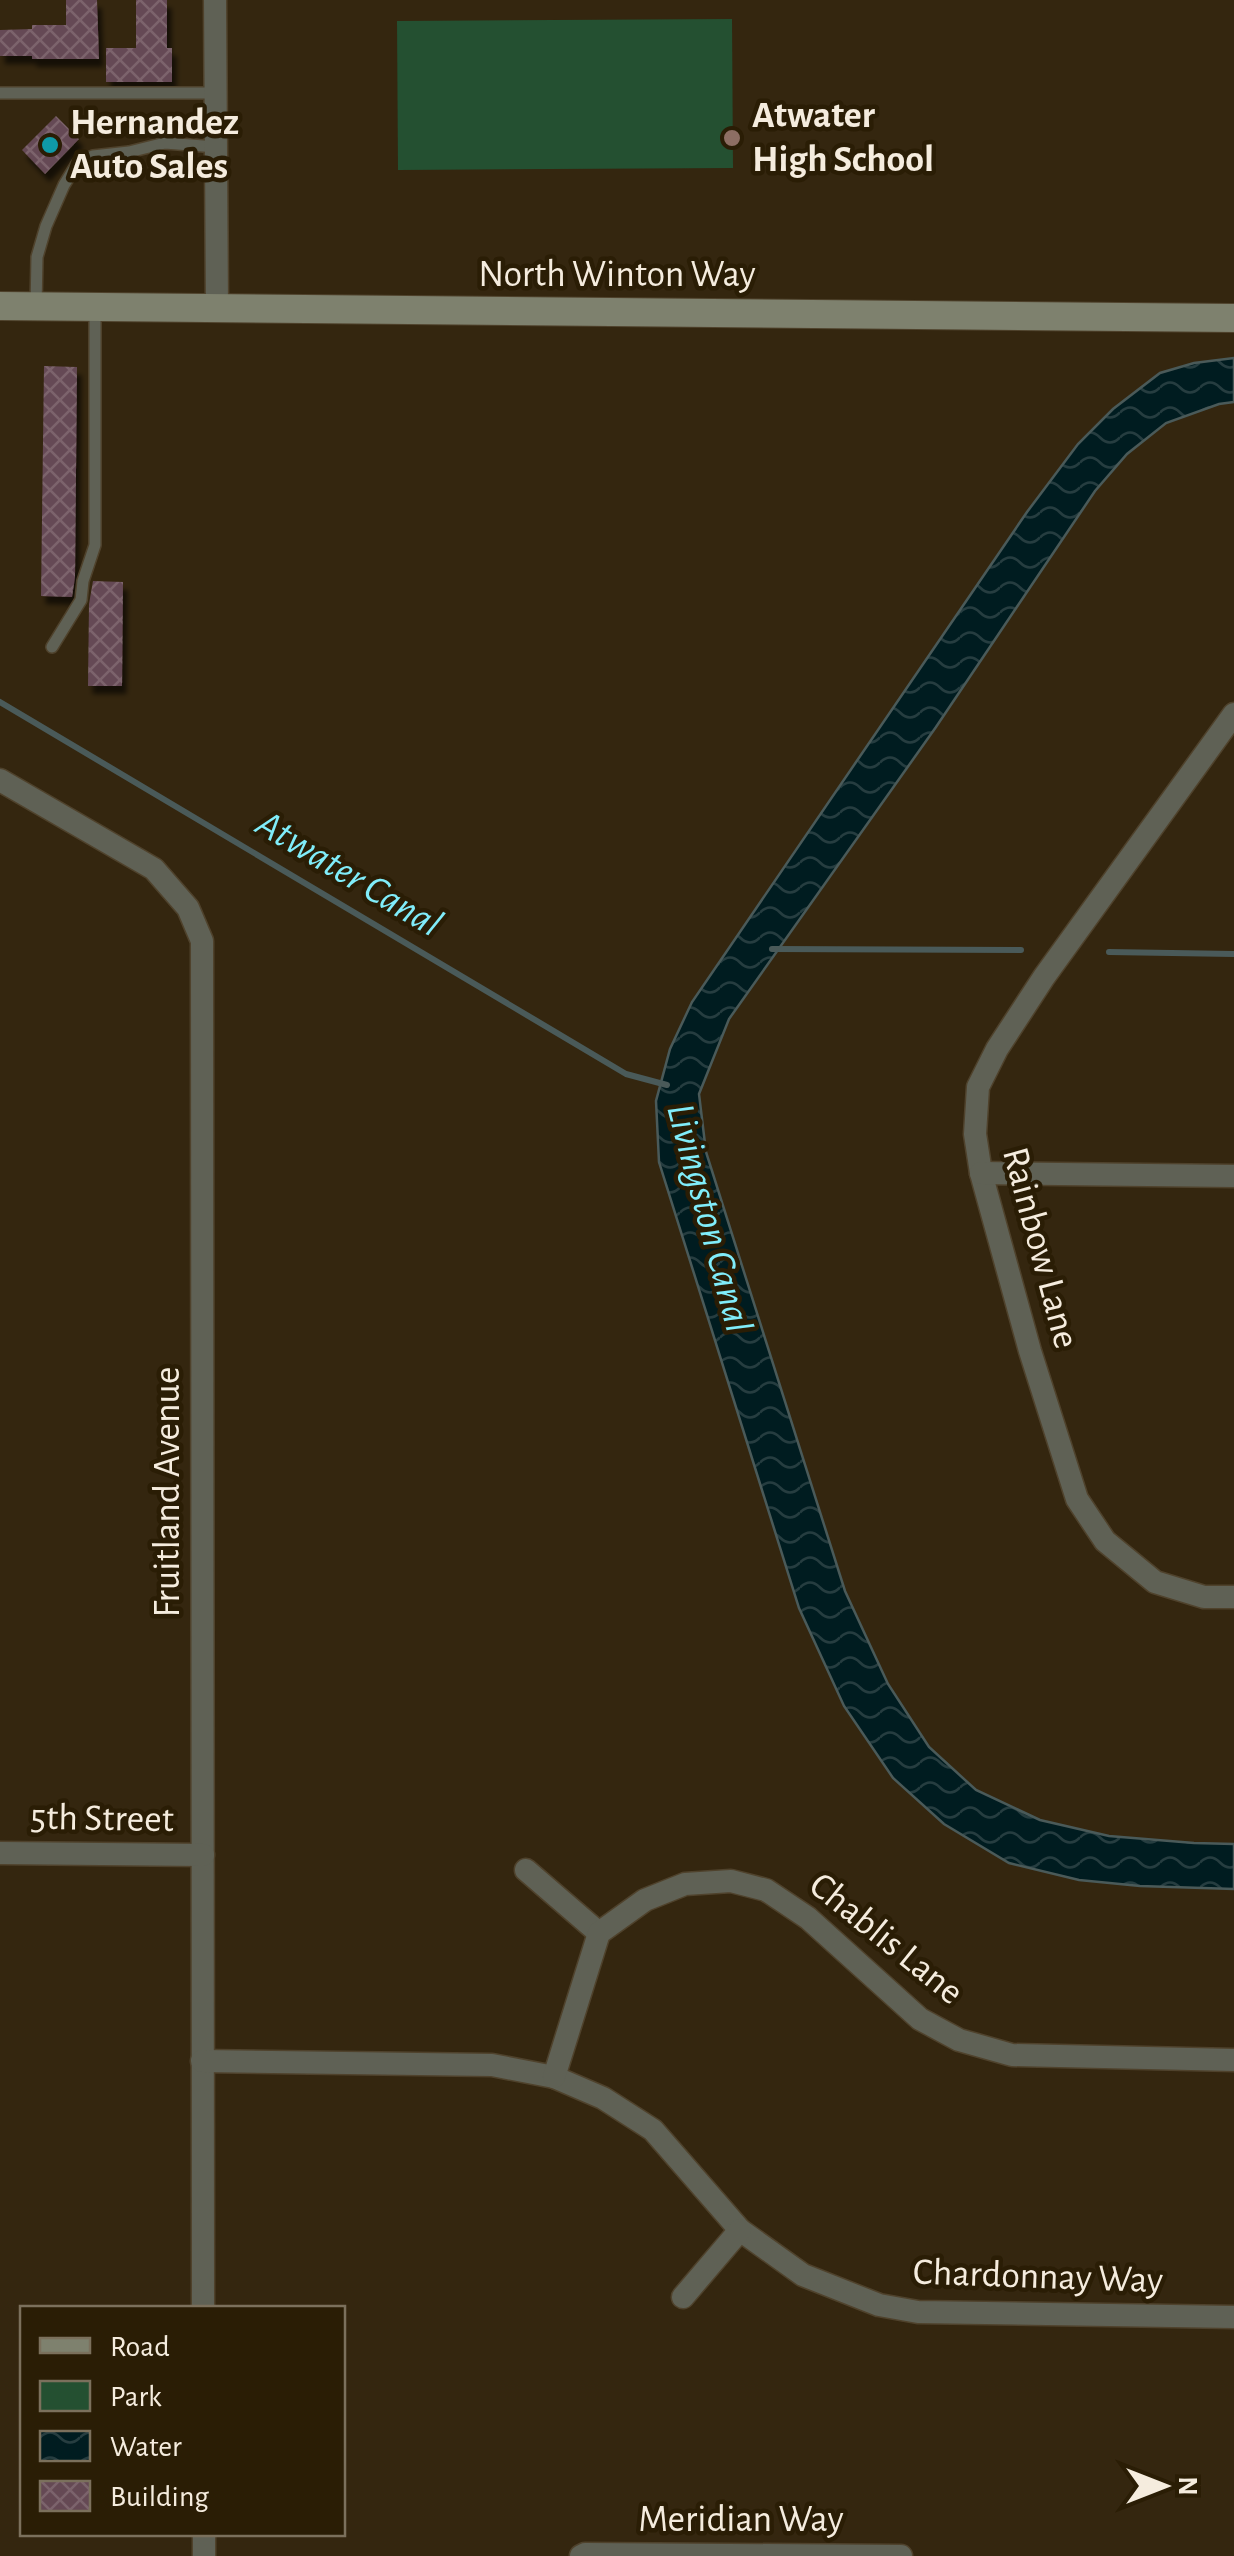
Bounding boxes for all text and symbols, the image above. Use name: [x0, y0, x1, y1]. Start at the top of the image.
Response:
place label: Atwater High School: [752, 97, 934, 179]
place label: Hernandez Auto Sales: [70, 104, 239, 186]
marker: Atwater High School: [721, 127, 743, 149]
marker: Hernandez Auto Sales: [39, 134, 61, 156]
street label: North Winton Way: [478, 256, 756, 294]
water label: Atwater Canal: [249, 803, 449, 945]
water label: Livingston Canal: [659, 1099, 759, 1337]
street label: Rainbow Lane: [995, 1143, 1085, 1353]
street label: Fruitland Avenue: [149, 1367, 187, 1617]
street label: 5th Street: [30, 1799, 174, 1839]
street label: Chablis Lane: [802, 1866, 970, 2012]
street label: Chardonnay Way: [912, 2254, 1164, 2300]
legend: [20, 2306, 345, 2536]
text: Road: [110, 2332, 170, 2362]
text: Park: [110, 2382, 162, 2412]
text: Water: [110, 2432, 182, 2462]
north arrow: [1114, 2436, 1214, 2536]
text: N: [1173, 2476, 1201, 2496]
text: Building: [110, 2482, 209, 2512]
street label: Meridian Way: [638, 2501, 844, 2539]

